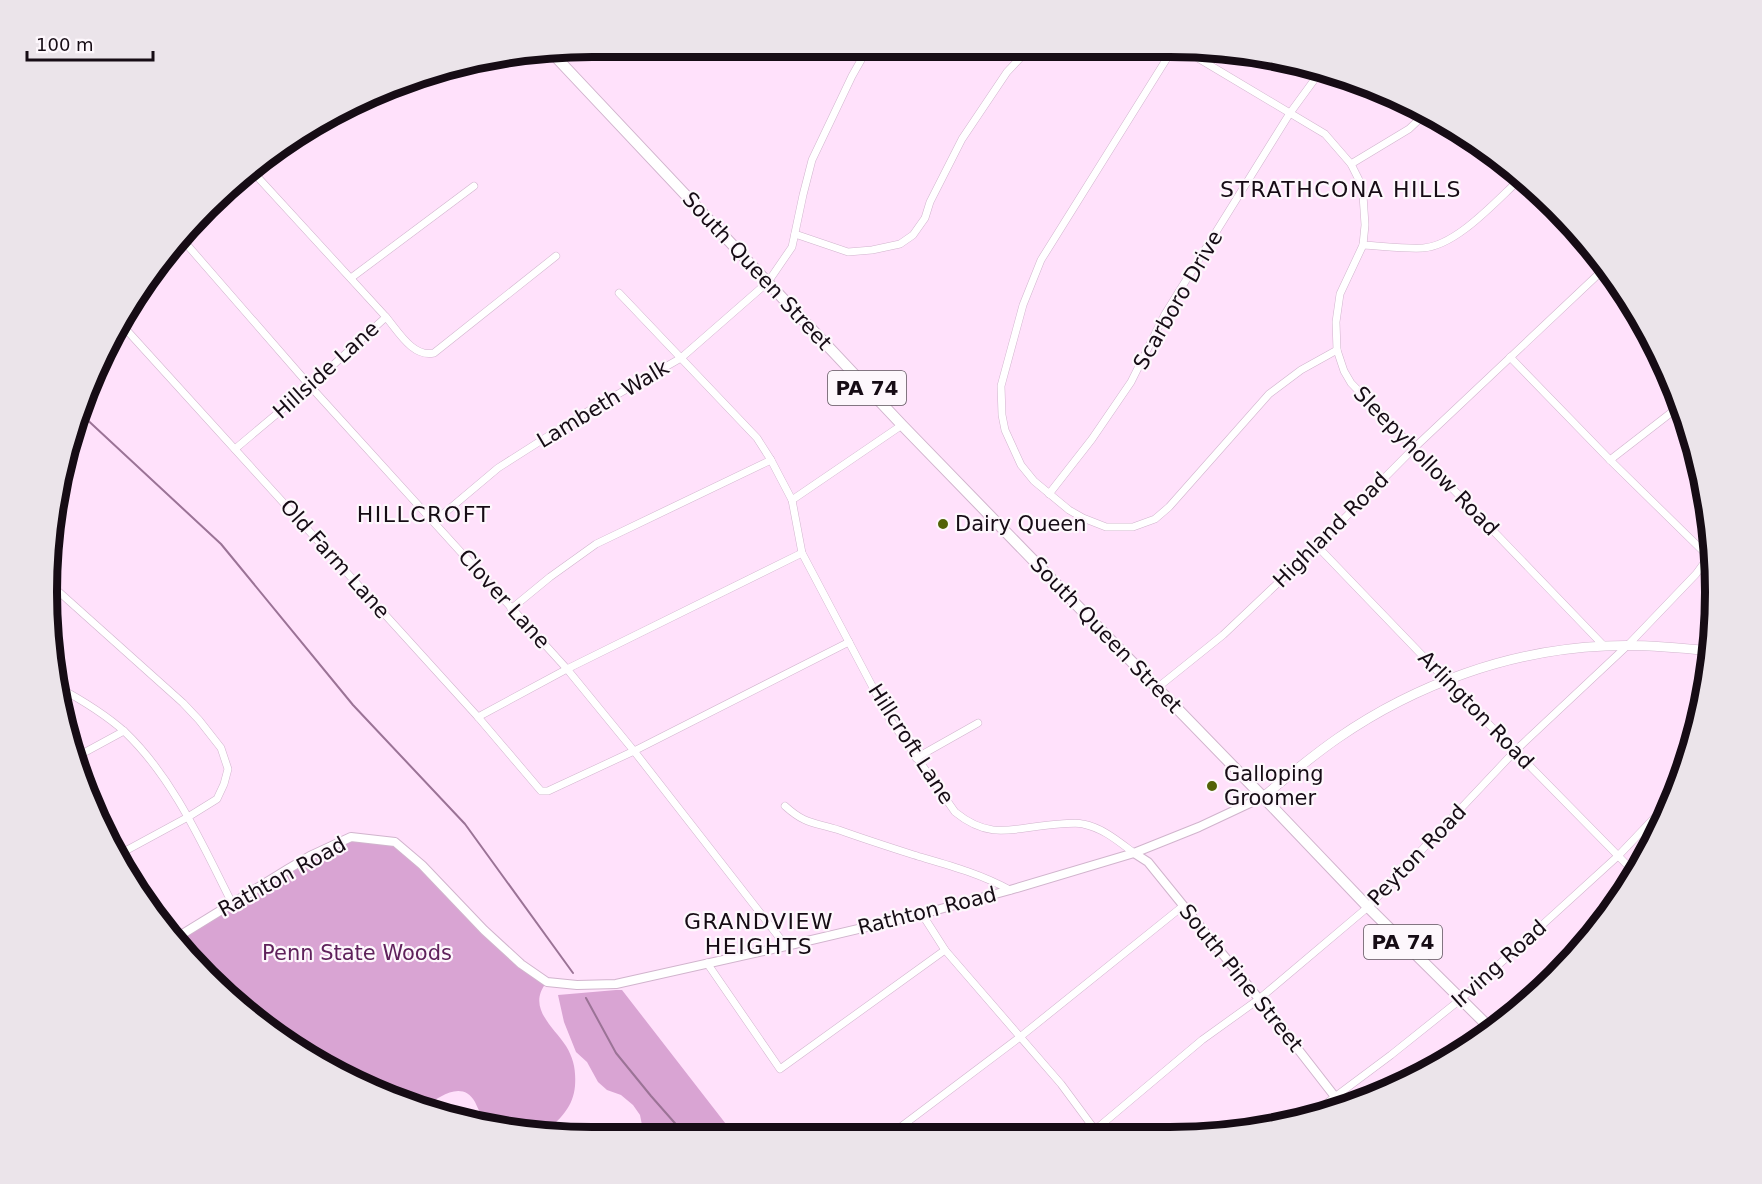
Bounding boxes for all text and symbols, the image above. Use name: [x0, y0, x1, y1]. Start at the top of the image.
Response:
scale bar: [27, 24, 153, 62]
text: 100 m: [36, 34, 94, 55]
district label: STRATHCONA HILLS: [1220, 177, 1462, 202]
street label: South Queen Street: [678, 187, 836, 355]
street label: Scarboro Drive: [1129, 226, 1227, 374]
street label: Hillside Lane: [268, 316, 384, 424]
street label: Lambeth Walk: [533, 355, 674, 453]
road number: PA 74: [828, 371, 906, 405]
street label: Sleepyhollow Road: [1349, 381, 1503, 541]
street label: Highland Road: [1268, 467, 1394, 593]
street label: Old Farm Lane: [275, 495, 395, 623]
district label: HILLCROFT: [357, 502, 491, 527]
place label: Dairy Queen: [955, 512, 1087, 536]
marker: Dairy Queen: [936, 517, 950, 531]
street label: Clover Lane: [453, 545, 555, 653]
street label: South Queen Street: [1025, 552, 1187, 718]
street label: Arlington Road: [1414, 646, 1538, 774]
street label: Hillcroft Lane: [863, 679, 959, 809]
place label: Galloping Groomer: [1224, 762, 1323, 810]
marker: Galloping Groomer: [1205, 779, 1219, 793]
street label: Peyton Road: [1363, 800, 1471, 910]
street label: Rathton Road: [214, 832, 350, 922]
street label: Rathton Road: [855, 882, 999, 940]
street label: South Pine Street: [1174, 900, 1308, 1056]
district label: GRANDVIEW HEIGHTS: [684, 909, 834, 959]
street label: Irving Road: [1447, 915, 1551, 1013]
road number: PA 74: [1364, 925, 1442, 959]
park label: Penn State Woods: [262, 941, 452, 965]

